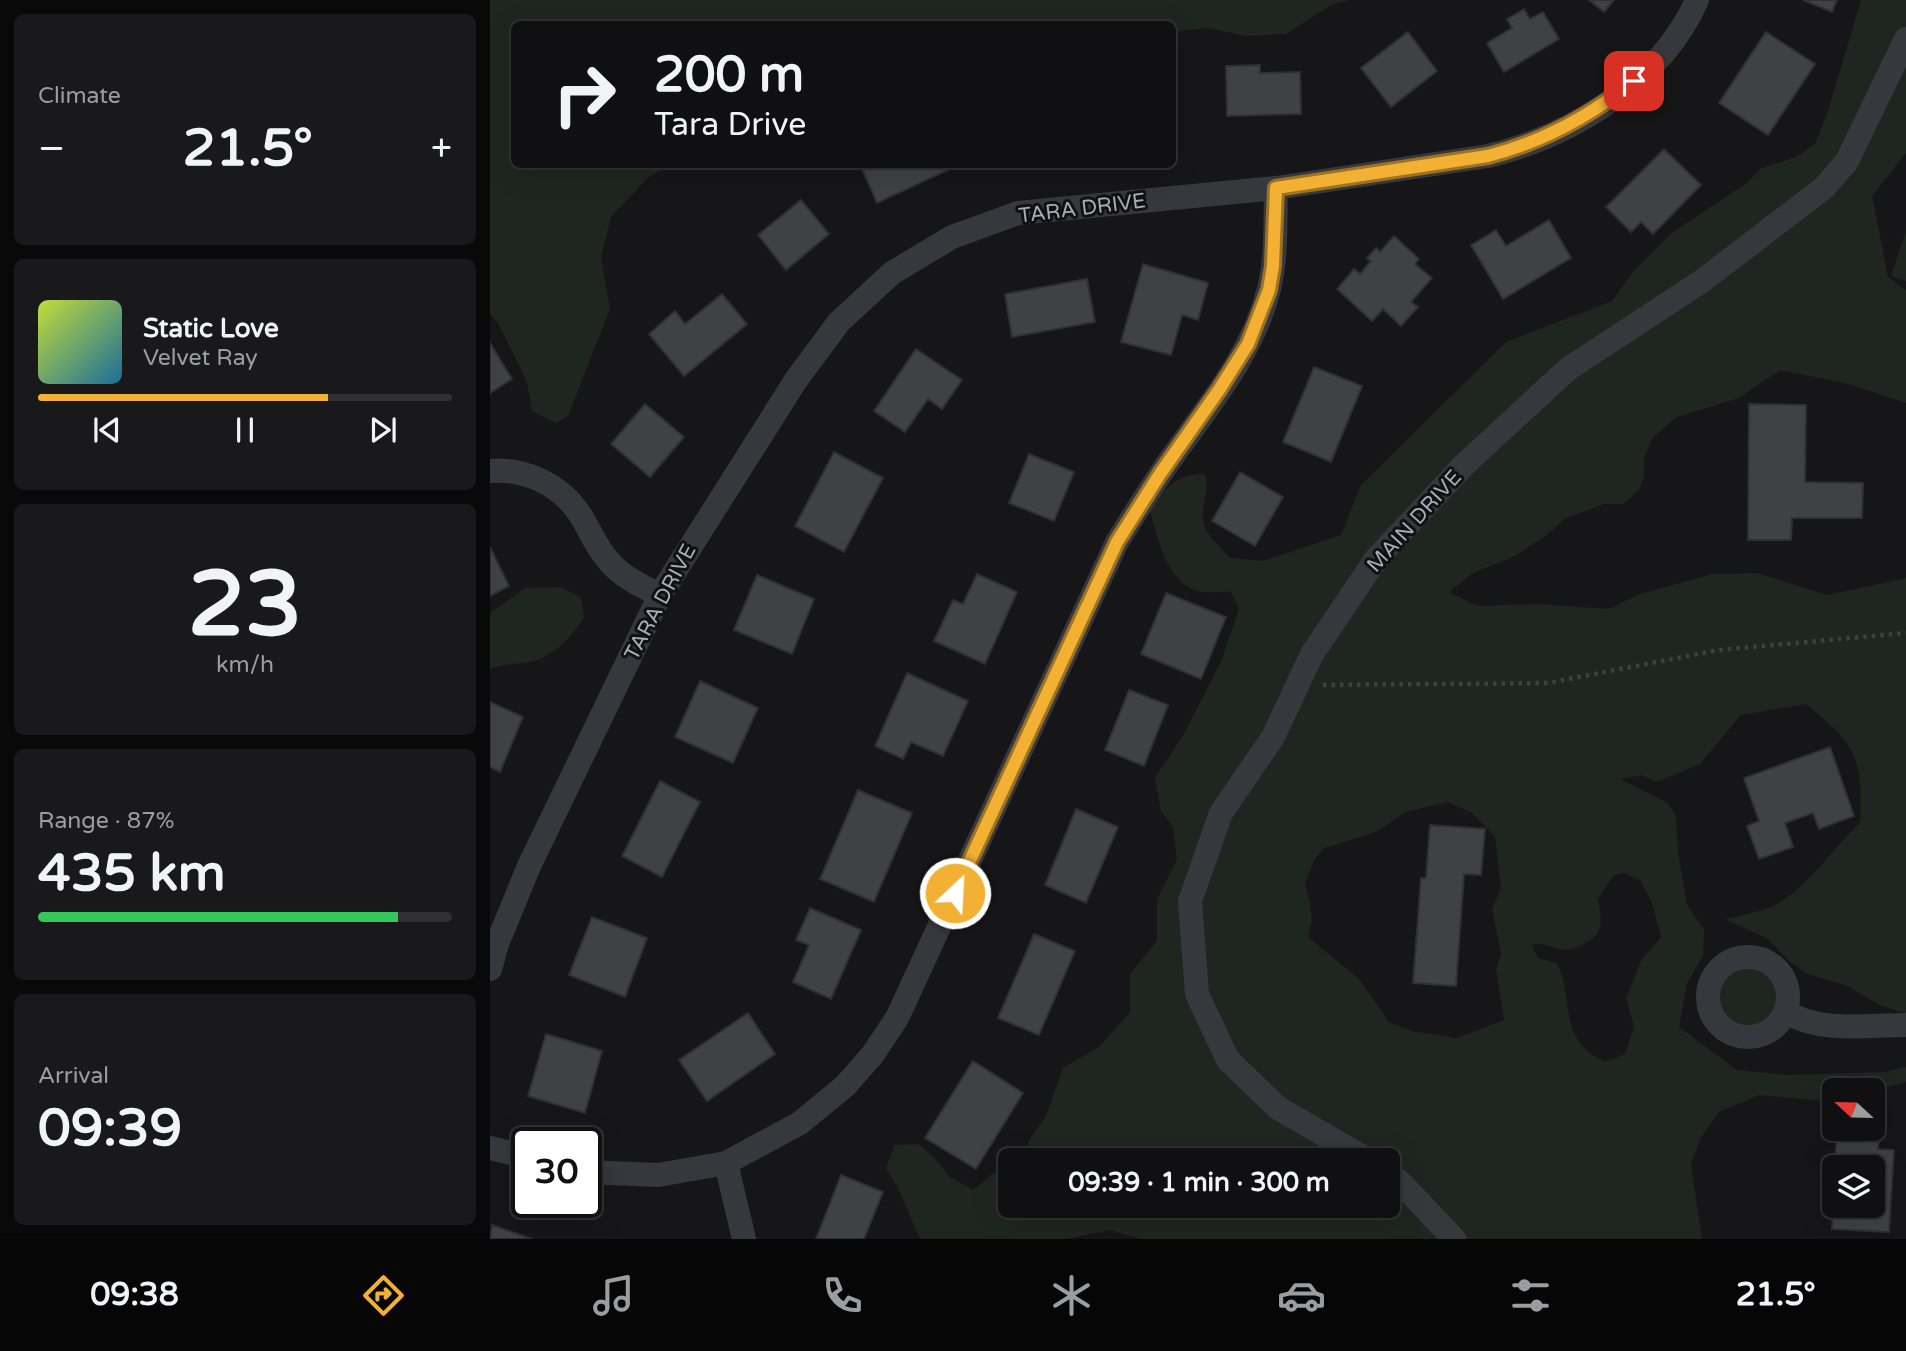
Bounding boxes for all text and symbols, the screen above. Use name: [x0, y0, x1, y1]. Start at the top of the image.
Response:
text: 200 m: [654, 46, 804, 105]
icon: right: [539, 49, 630, 140]
pin: [1604, 51, 1664, 111]
icon: arrive: [1615, 62, 1653, 100]
text: Climate: [38, 82, 121, 110]
text: Tara Drive: [654, 106, 806, 144]
text: 21.5°: [183, 117, 313, 180]
text: −: [38, 126, 65, 172]
text: +: [431, 126, 452, 172]
street label: TARA DRIVE: [1017, 188, 1147, 229]
text: Static Love: [143, 313, 279, 344]
text: Velvet Ray: [143, 344, 258, 372]
icon: previous: [88, 411, 126, 449]
icon: pause: [226, 411, 264, 449]
icon: next: [364, 411, 402, 449]
street label: MAIN DRIVE: [1362, 465, 1467, 578]
street label: TARA DRIVE: [619, 540, 702, 665]
text: 23: [188, 550, 302, 660]
text: km/h: [216, 651, 274, 679]
text: Range · 87%: [38, 807, 174, 835]
text: 435 km: [38, 842, 226, 905]
position arrow: [918, 856, 992, 930]
text: Arrival: [38, 1062, 109, 1090]
north arrow: [1822, 1078, 1885, 1141]
map controls: [1822, 1078, 1885, 1218]
text: 09:39: [38, 1097, 182, 1160]
speed limit sign: 30: [511, 1127, 602, 1218]
button: layers: [1822, 1155, 1885, 1218]
text: 09:39 · 1 min · 300 m: [1068, 1167, 1330, 1198]
icon: directions: [359, 1271, 408, 1320]
icon: music: [589, 1271, 638, 1320]
icon: phone: [818, 1271, 867, 1320]
icon: climate: [1047, 1271, 1096, 1320]
icon: car: [1277, 1271, 1326, 1320]
icon: filters: [1506, 1271, 1555, 1320]
text: 09:38: [90, 1276, 179, 1314]
text: 21.5°: [1736, 1276, 1816, 1314]

